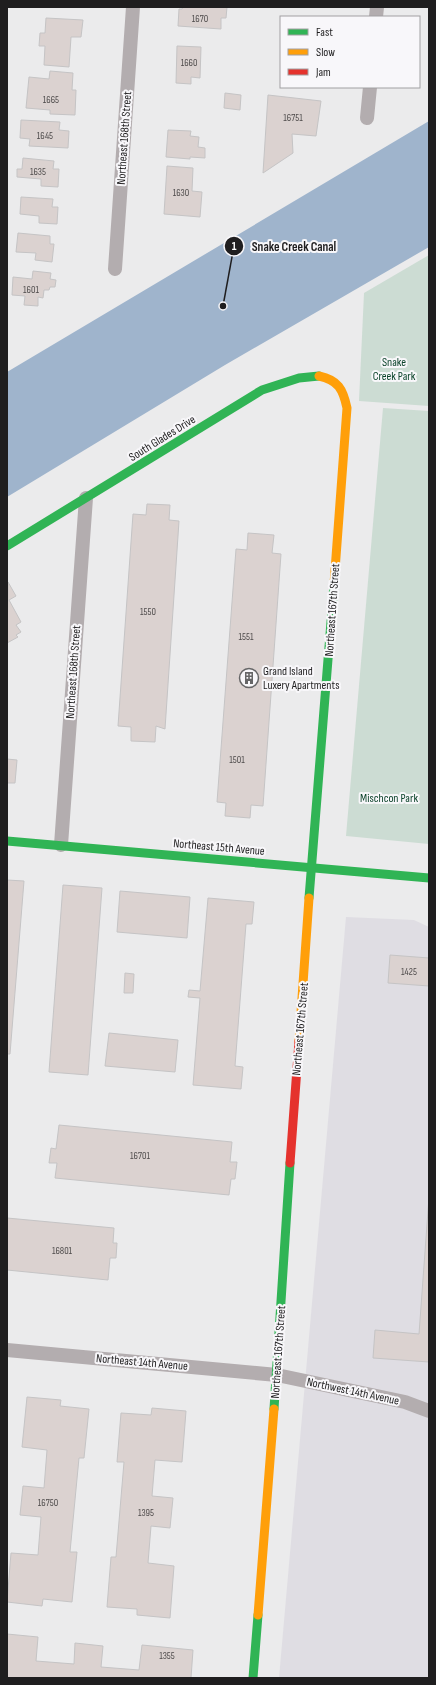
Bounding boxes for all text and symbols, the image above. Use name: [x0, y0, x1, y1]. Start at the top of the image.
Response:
house number: 1670: [192, 13, 208, 25]
legend: [280, 16, 420, 88]
text: Fast: [316, 25, 333, 40]
text: Slow: [316, 45, 335, 60]
house number: 1660: [181, 57, 197, 69]
text: Jam: [315, 65, 331, 80]
street label: Northeast 168th Street: [114, 91, 135, 185]
house number: 1665: [43, 94, 59, 106]
house number: 16751: [283, 112, 303, 124]
house number: 1645: [37, 130, 53, 142]
house number: 1635: [30, 166, 46, 178]
house number: 1630: [173, 187, 189, 199]
callout: Snake Creek Canal: [224, 234, 344, 259]
text: 1: [232, 239, 237, 254]
text: Snake Creek Canal: [252, 239, 337, 255]
house number: 1601: [23, 284, 39, 296]
park label: Snake Creek Park: [373, 355, 416, 384]
street label: South Glades Drive: [126, 412, 198, 465]
street label: Northeast 167th Street: [322, 563, 343, 657]
house number: 1550: [140, 606, 156, 618]
street label: Northeast 168th Street: [63, 625, 84, 719]
house number: 1551: [238, 631, 254, 643]
place label: Grand Island Luxery Apartments: [263, 664, 339, 693]
building icon: Grand Island Luxery Apartments: [238, 667, 260, 689]
house number: 1501: [229, 754, 245, 766]
park label: Mischcon Park: [360, 791, 418, 806]
street label: Northeast 15th Avenue: [173, 836, 266, 859]
house number: 1425: [401, 966, 417, 978]
street label: Northeast 167th Street: [289, 982, 312, 1076]
house number: 16701: [130, 1150, 150, 1162]
house number: 16801: [52, 1245, 73, 1257]
street label: Northeast 167th Street: [268, 1305, 289, 1399]
street label: Northeast 14th Avenue: [95, 1351, 189, 1374]
street label: Northwest 14th Avenue: [305, 1374, 401, 1409]
house number: 16750: [38, 1497, 58, 1509]
house number: 1395: [138, 1507, 154, 1519]
house number: 1355: [159, 1650, 175, 1662]

